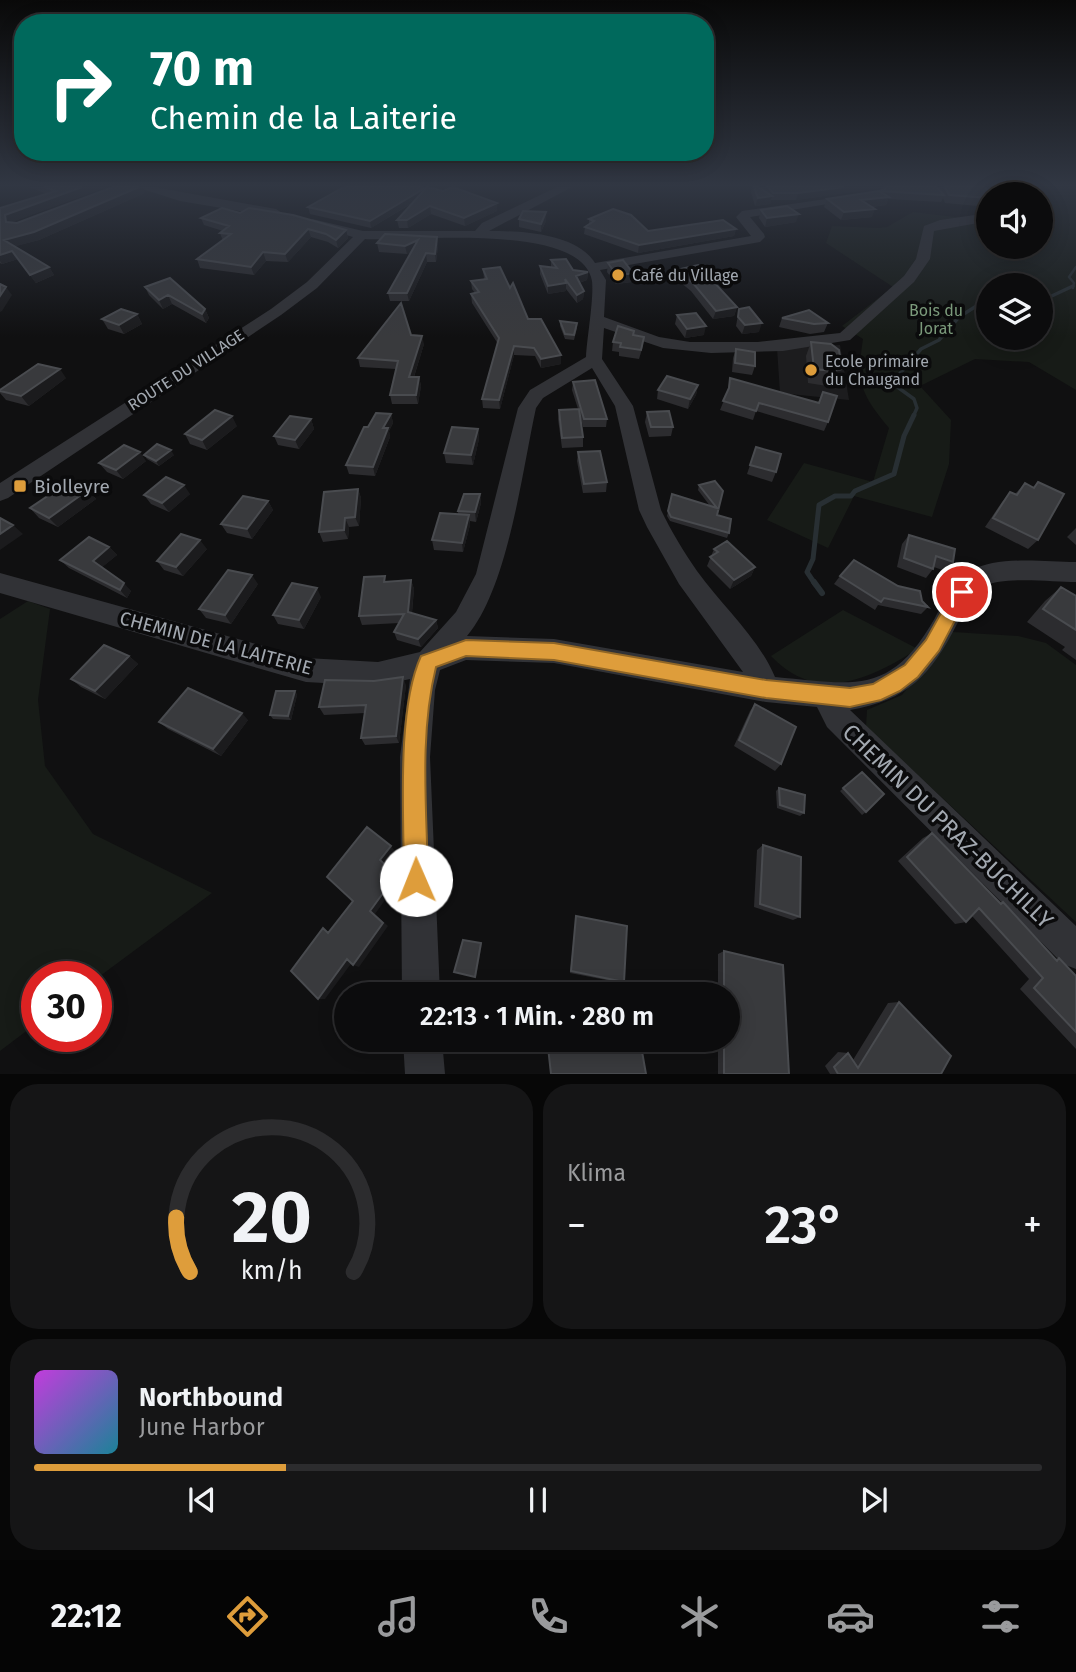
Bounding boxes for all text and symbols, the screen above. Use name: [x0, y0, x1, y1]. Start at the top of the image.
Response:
text: 70 m: [150, 39, 254, 98]
icon: right: [35, 42, 126, 133]
text: Chemin de la Laiterie: [150, 99, 457, 137]
map controls: [976, 182, 1053, 350]
button: sound: [976, 182, 1053, 259]
place label: Café du Village: [632, 266, 739, 285]
marker: Café du Village: [610, 267, 626, 283]
button: layers: [976, 273, 1053, 350]
park label: Bois du Jorat: [909, 301, 963, 338]
street label: ROUTE DU VILLAGE: [124, 325, 248, 415]
place label: Ecole primaire du Chaugand: [825, 352, 929, 389]
marker: Ecole primaire du Chaugand: [803, 362, 819, 378]
place label: Biolleyre: [34, 475, 110, 498]
marker: Biolleyre: [12, 478, 28, 494]
pin: [932, 562, 992, 622]
icon: arrive: [943, 573, 981, 611]
street label: CHEMIN DE LA LAITERIE: [117, 606, 315, 680]
street label: CHEMIN DU PRAZ-BUCHILLY: [837, 718, 1059, 934]
position arrow: [379, 843, 453, 917]
speed limit sign: 30: [21, 961, 112, 1052]
text: 22:13 · 1 Min. · 280 m: [420, 1001, 654, 1032]
text: Klima: [567, 1159, 626, 1187]
text: 20: [231, 1175, 312, 1262]
text: 23°: [764, 1194, 845, 1257]
text: −: [567, 1202, 586, 1248]
text: +: [1023, 1202, 1042, 1248]
text: km/h: [241, 1256, 302, 1286]
text: Northbound: [139, 1382, 283, 1413]
text: June Harbor: [139, 1413, 265, 1441]
icon: previous: [183, 1481, 221, 1519]
icon: pause: [519, 1481, 557, 1519]
icon: next: [855, 1481, 893, 1519]
icon: directions: [223, 1592, 272, 1641]
icon: music: [374, 1592, 423, 1641]
icon: phone: [524, 1592, 573, 1641]
icon: climate: [675, 1592, 724, 1641]
icon: car: [826, 1592, 875, 1641]
icon: filters: [976, 1592, 1025, 1641]
text: 22:12: [51, 1597, 122, 1635]

